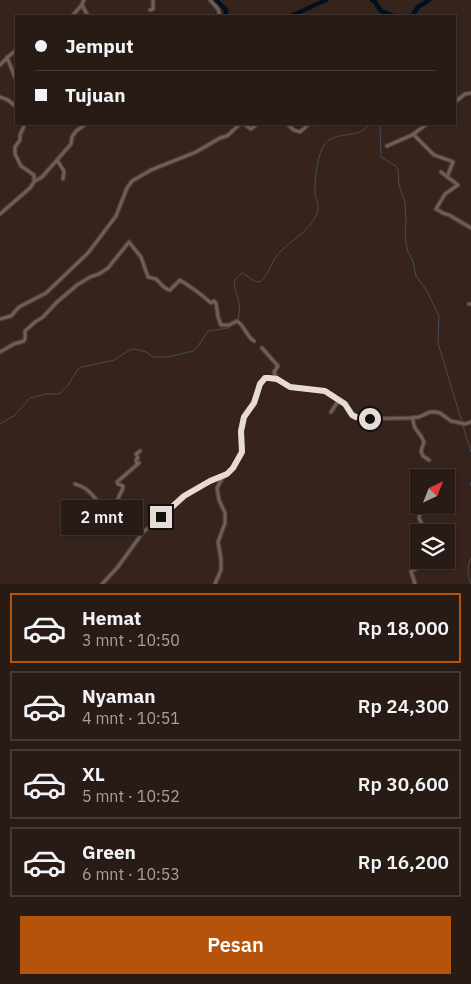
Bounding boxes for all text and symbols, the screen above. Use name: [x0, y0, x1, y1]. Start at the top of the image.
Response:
text: Jemput: [65, 34, 133, 58]
text: Tujuan: [65, 83, 125, 107]
route start: [359, 408, 381, 430]
north arrow: [410, 469, 455, 514]
map controls: [410, 469, 455, 569]
callout: 2 mnt: [61, 500, 144, 534]
route end: [150, 506, 172, 528]
text: 2 mnt: [81, 507, 123, 527]
button: layers: [410, 524, 455, 569]
icon: car: [22, 606, 67, 651]
text: Hemat: [82, 606, 141, 630]
text: Rp 18,000: [358, 616, 449, 640]
text: 3 mnt · 10:50: [82, 630, 180, 650]
icon: car: [22, 684, 67, 729]
text: Nyaman: [82, 684, 156, 708]
text: Rp 24,300: [358, 694, 449, 718]
text: 4 mnt · 10:51: [82, 708, 180, 728]
icon: car: [22, 762, 67, 807]
text: XL: [82, 762, 105, 786]
text: Rp 30,600: [358, 772, 449, 796]
text: 5 mnt · 10:52: [82, 786, 180, 806]
icon: car: [22, 840, 67, 885]
text: Green: [82, 840, 136, 864]
text: Rp 16,200: [358, 850, 449, 874]
text: 6 mnt · 10:53: [82, 864, 180, 884]
button: Pesan: [20, 916, 451, 974]

